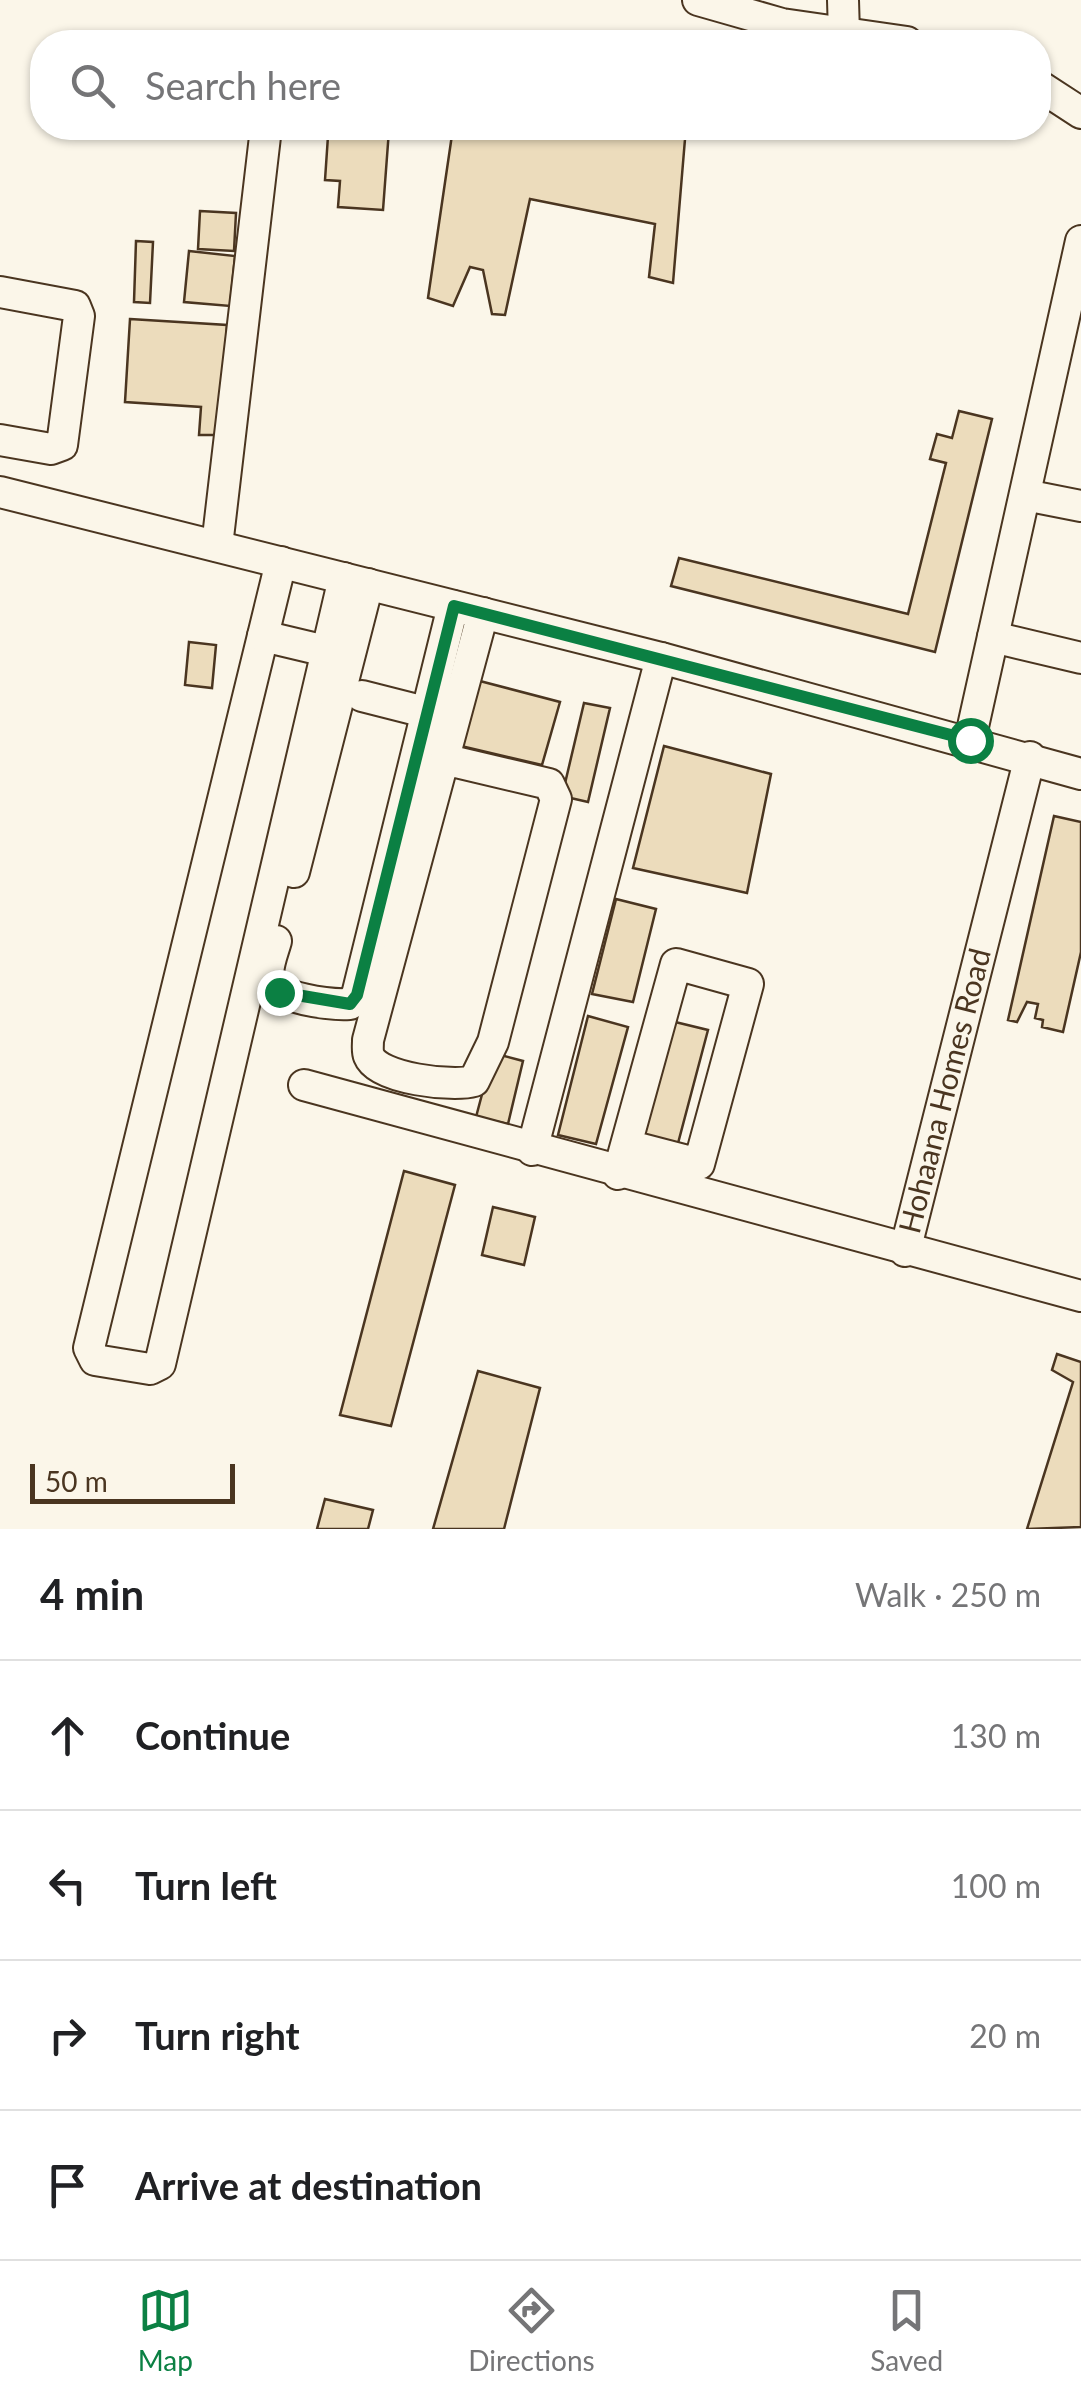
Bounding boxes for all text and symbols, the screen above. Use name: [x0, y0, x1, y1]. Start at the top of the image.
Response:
search box: [30, 30, 1051, 140]
icon: search: [65, 58, 120, 113]
text: Search here: [145, 62, 341, 108]
route start: [948, 718, 994, 764]
street label: Hohaana Homes Road: [890, 944, 997, 1237]
route end: [257, 970, 303, 1016]
scale bar: [30, 1459, 235, 1504]
text: 50 m: [45, 1464, 108, 1498]
text: 4 min: [40, 1569, 144, 1619]
text: Walk · 250 m: [855, 1575, 1041, 1614]
icon: ahead: [40, 1708, 95, 1763]
text: Continue: [135, 1712, 290, 1758]
text: 130 m: [951, 1716, 1041, 1755]
icon: left: [40, 1858, 95, 1913]
text: Turn left: [135, 1862, 277, 1908]
text: 100 m: [951, 1866, 1041, 1905]
icon: right: [40, 2008, 95, 2063]
text: Turn right: [135, 2012, 300, 2058]
text: 20 m: [969, 2016, 1041, 2055]
icon: arrive: [40, 2158, 95, 2213]
text: Arrive at destination: [135, 2162, 482, 2208]
tab: Map: [138, 2283, 193, 2377]
tab: Directions: [468, 2283, 595, 2377]
tab: Saved: [870, 2283, 943, 2377]

